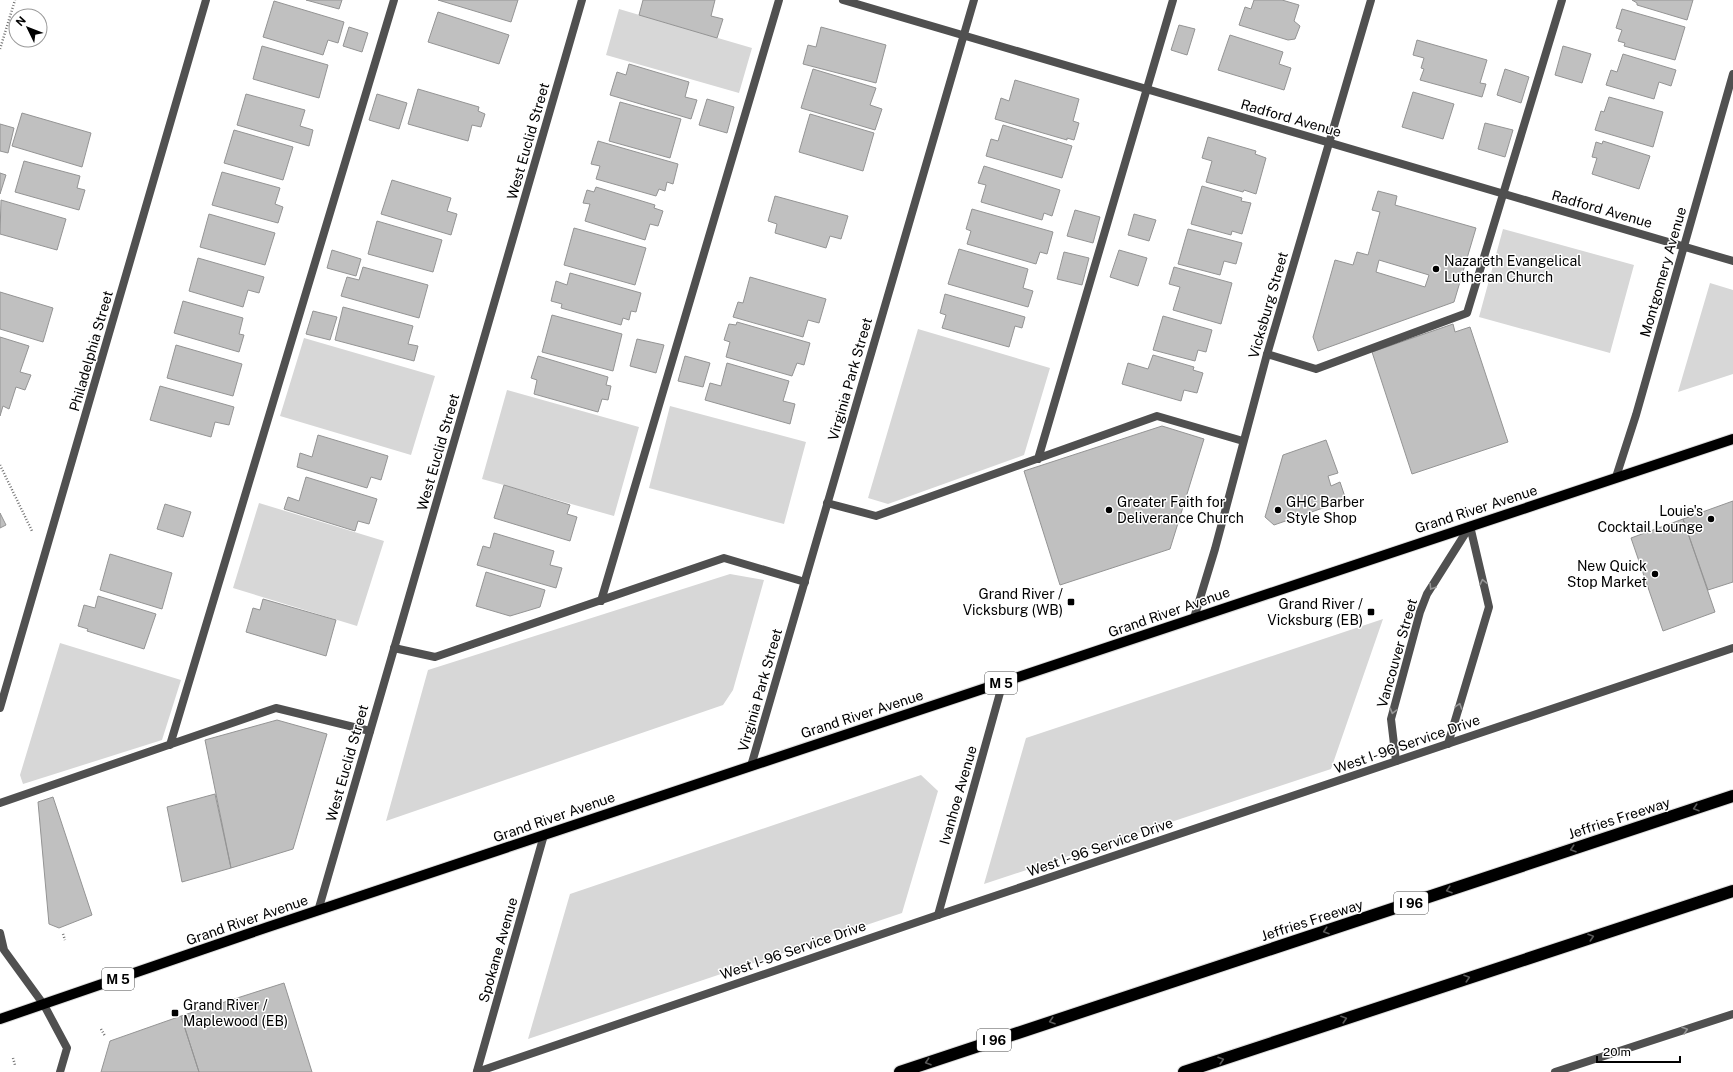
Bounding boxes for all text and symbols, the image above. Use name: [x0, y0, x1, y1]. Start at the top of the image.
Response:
north arrow: [8, 8, 48, 48]
text: N: [13, 14, 28, 28]
street label: West Euclid Street: [504, 81, 552, 201]
street label: Radford Avenue: [1239, 96, 1343, 140]
street label: Radford Avenue: [1550, 187, 1654, 231]
street label: Montgomery Avenue: [1637, 205, 1689, 339]
street label: Vicksburg Street: [1245, 250, 1291, 360]
place label: Nazareth Evangelical Lutheran Church: [1444, 253, 1581, 285]
marker: Nazareth Evangelical Lutheran Church: [1431, 264, 1441, 274]
street label: Philadelphia Street: [66, 289, 116, 413]
street label: Virginia Park Street: [825, 316, 875, 442]
street label: West Euclid Street: [414, 392, 462, 512]
street label: Grand River Avenue: [1413, 482, 1539, 536]
place label: Greater Faith for Deliverance Church: [1117, 494, 1244, 526]
place label: GHC Barber Style Shop: [1286, 494, 1364, 526]
place label: Louie's Cocktail Lounge: [1598, 503, 1703, 535]
marker: Greater Faith for Deliverance Church: [1104, 505, 1114, 515]
marker: GHC Barber Style Shop: [1273, 505, 1283, 515]
marker: Louie's Cocktail Lounge: [1706, 514, 1716, 524]
place label: New Quick Stop Market: [1567, 558, 1647, 590]
marker: New Quick Stop Market: [1650, 569, 1660, 579]
one-way arrow: [1479, 578, 1488, 585]
one-way arrow: [1429, 583, 1436, 590]
street label: Grand River Avenue: [1106, 584, 1232, 640]
place label: Grand River / Vicksburg (WB): [963, 586, 1063, 618]
place label: Grand River / Vicksburg (EB): [1267, 596, 1363, 628]
marker: Grand River / Vicksburg (WB): [1066, 597, 1076, 607]
street label: Vancouver Street: [1374, 597, 1420, 709]
marker: Grand River / Vicksburg (EB): [1366, 607, 1376, 617]
street label: Virginia Park Street: [735, 627, 785, 753]
road number: M 5: [985, 672, 1017, 694]
street label: Grand River Avenue: [799, 687, 925, 741]
street label: West Euclid Street: [323, 703, 371, 823]
one-way arrow: [1454, 703, 1463, 710]
one-way arrow: [1390, 708, 1398, 714]
street label: West I- 96 Service Drive: [1332, 711, 1482, 777]
street label: Ivanhoe Avenue: [936, 744, 980, 846]
street label: Grand River Avenue: [491, 789, 617, 845]
street label: Jeffries Freeway: [1566, 794, 1672, 842]
one-way arrow: [1693, 804, 1700, 812]
street label: West I- 96 Service Drive: [1025, 814, 1175, 880]
one-way arrow: [1569, 844, 1576, 853]
one-way arrow: [1446, 885, 1453, 894]
street label: Grand River Avenue: [184, 892, 310, 948]
road number: I 96: [1394, 892, 1428, 914]
street label: Spokane Avenue: [475, 896, 521, 1004]
street label: Jeffries Freeway: [1259, 896, 1365, 944]
street label: West I- 96 Service Drive: [718, 917, 868, 983]
one-way arrow: [1322, 926, 1329, 935]
one-way arrow: [1587, 934, 1594, 942]
road number: M 5: [102, 968, 134, 990]
one-way arrow: [1464, 974, 1471, 983]
place label: Grand River / Maplewood (EB): [183, 997, 288, 1029]
marker: Grand River / Maplewood (EB): [170, 1008, 180, 1018]
one-way arrow: [1340, 1015, 1347, 1023]
one-way arrow: [1048, 1017, 1055, 1025]
one-way arrow: [1681, 1026, 1688, 1035]
road number: I 96: [977, 1029, 1011, 1051]
scale bar: [1597, 1038, 1680, 1064]
text: 20 m: [1603, 1045, 1631, 1059]
one-way arrow: [1217, 1056, 1224, 1064]
one-way arrow: [925, 1058, 932, 1066]

